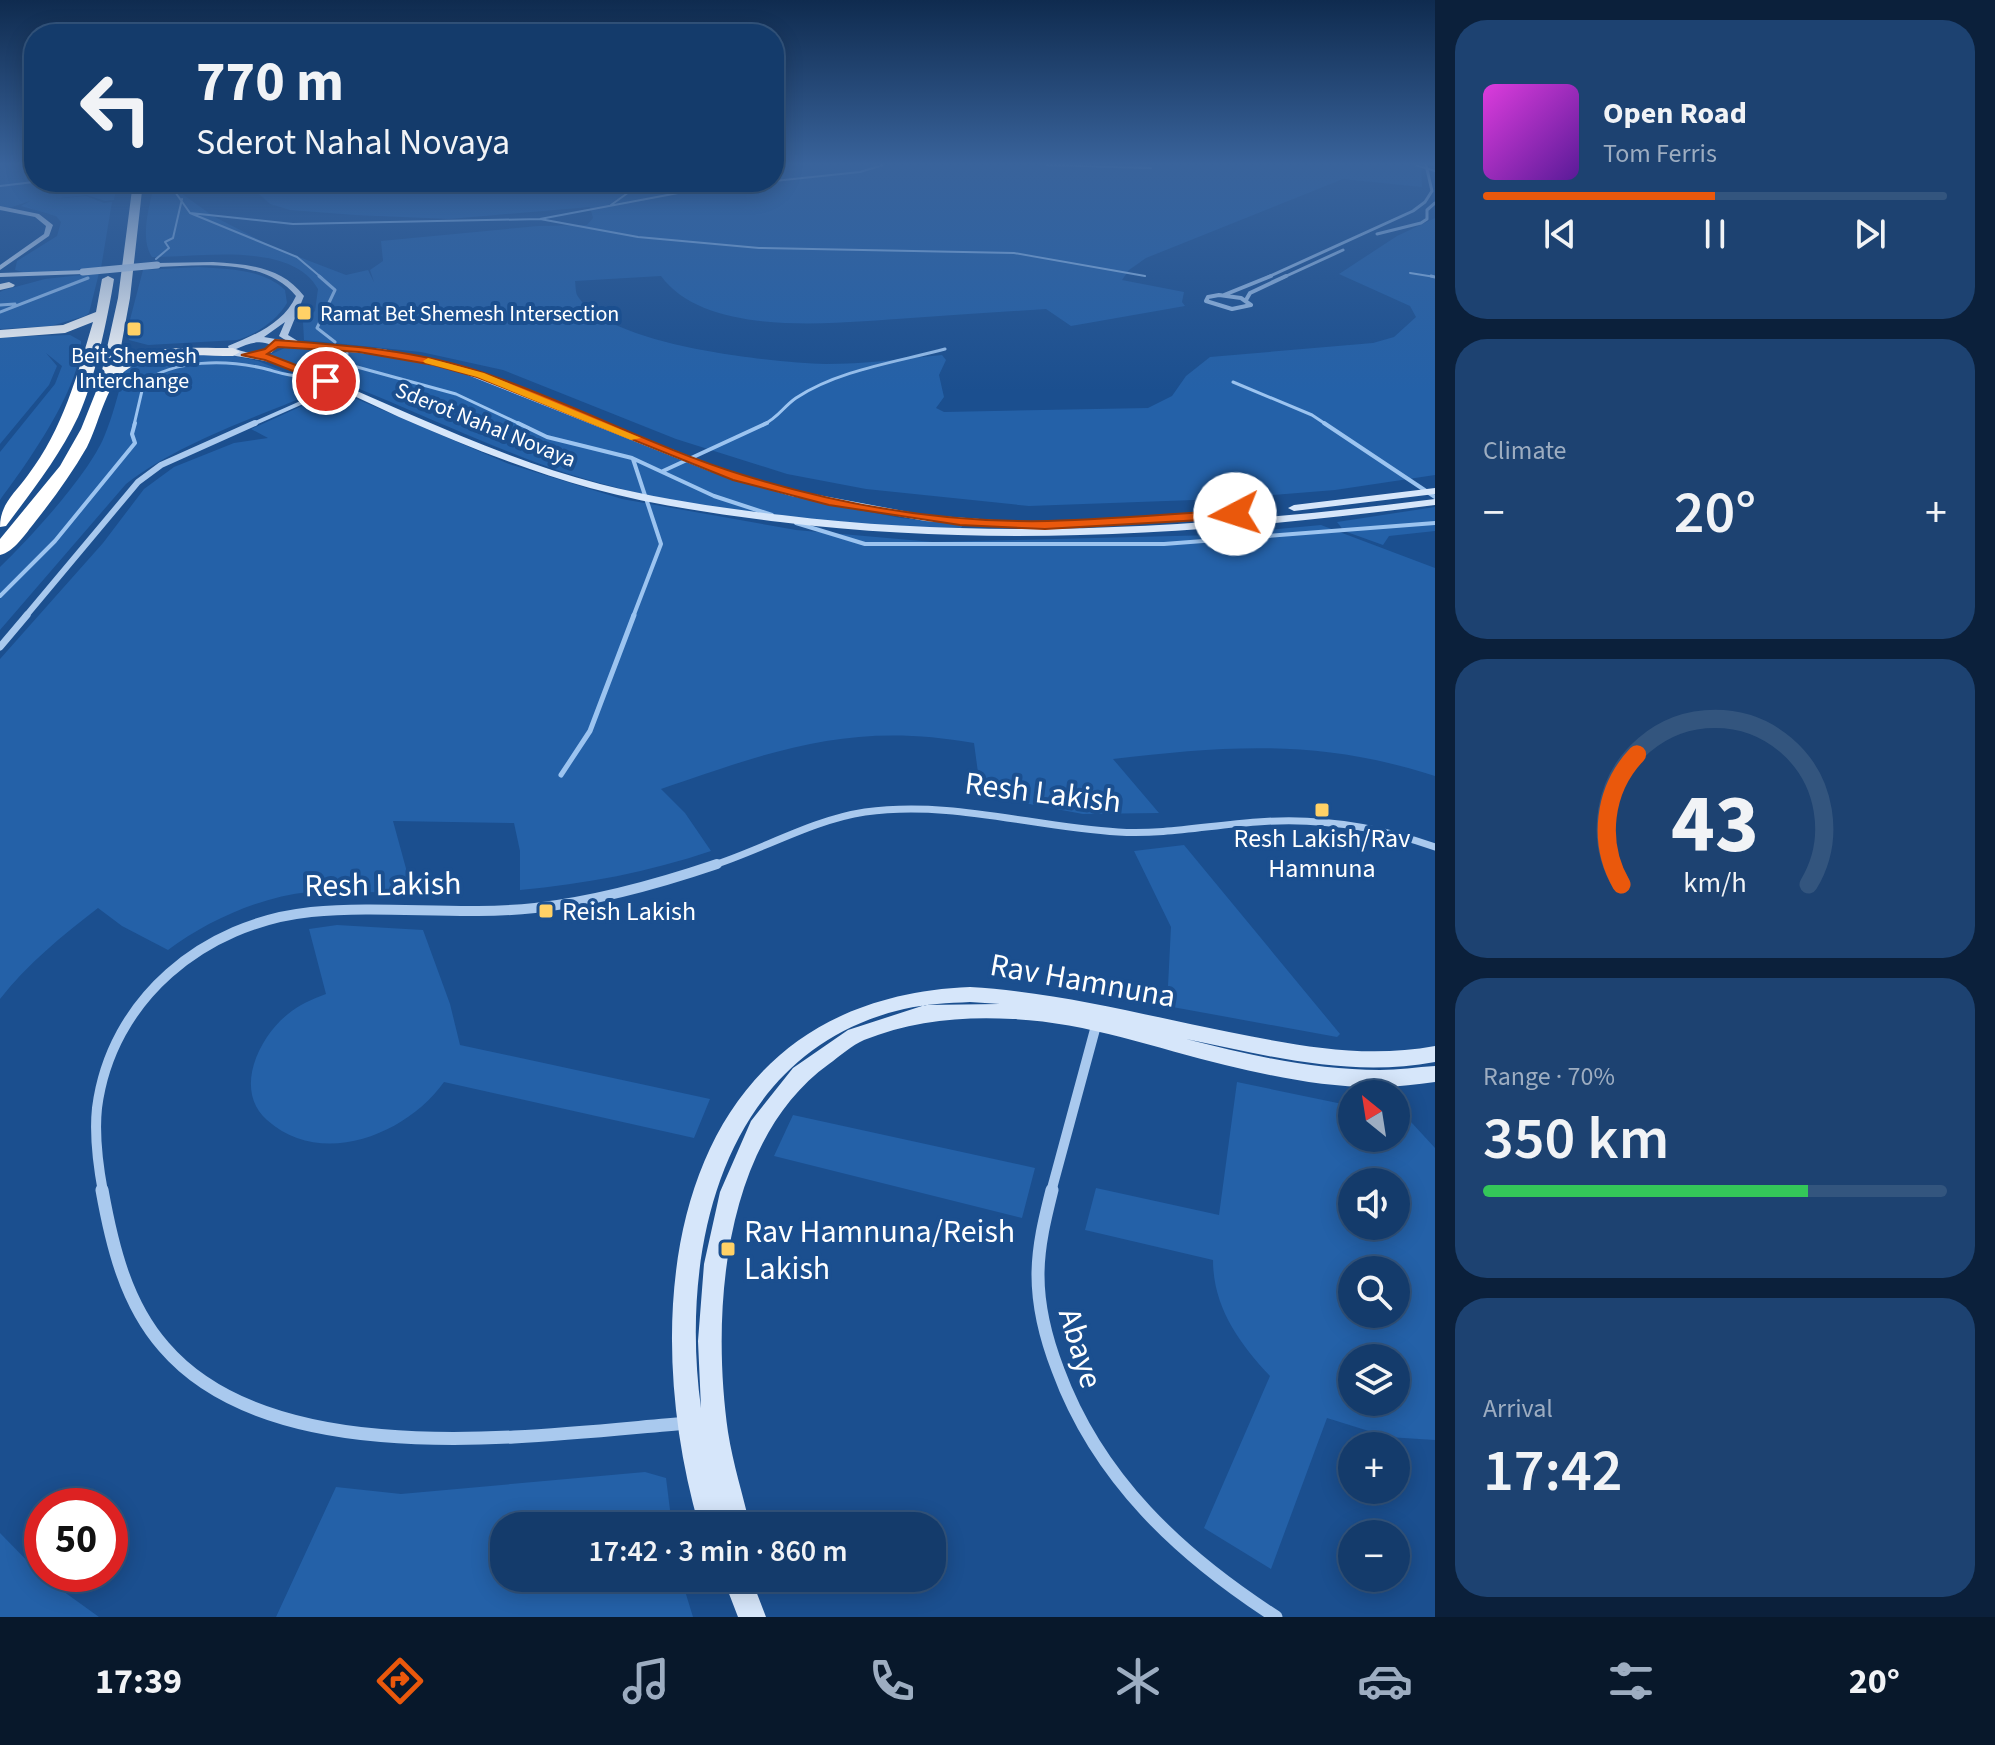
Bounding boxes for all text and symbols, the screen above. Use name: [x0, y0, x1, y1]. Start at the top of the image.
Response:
text: 770 m: [196, 43, 344, 122]
icon: left: [64, 56, 168, 160]
text: Open Road: [1603, 92, 1747, 135]
text: Sderot Nahal Novaya: [196, 117, 510, 168]
text: Tom Ferris: [1603, 135, 1717, 172]
icon: previous: [1538, 212, 1582, 256]
icon: pause: [1693, 212, 1737, 256]
icon: next: [1848, 212, 1892, 256]
place label: Ramat Bet Shemesh Intersection: [320, 298, 619, 330]
marker: Ramat Bet Shemesh Intersection: [295, 304, 313, 322]
marker: Beit Shemesh Interchange: [125, 320, 143, 338]
place label: Beit Shemesh Interchange: [71, 340, 197, 397]
pin: [292, 347, 360, 415]
icon: arrive: [304, 359, 348, 403]
street label: Sderot Nahal Novaya: [391, 374, 581, 476]
text: Climate: [1483, 432, 1567, 469]
text: 20°: [1674, 471, 1756, 556]
position arrow: [1193, 472, 1277, 556]
text: −: [1483, 482, 1505, 545]
text: +: [1925, 482, 1947, 545]
street label: Resh Lakish: [962, 761, 1124, 825]
text: 43: [1671, 765, 1759, 883]
marker: Resh Lakish/Rav Hamnuna: [1313, 801, 1331, 819]
place label: Resh Lakish/Rav Hamnuna: [1234, 820, 1410, 887]
street label: Resh Lakish: [304, 861, 462, 909]
text: km/h: [1683, 863, 1747, 903]
place label: Reish Lakish: [562, 893, 696, 930]
marker: Reish Lakish: [537, 902, 555, 920]
street label: Rav Hamnuna: [986, 942, 1179, 1020]
text: Range · 70%: [1483, 1058, 1615, 1095]
north arrow: [1338, 1080, 1410, 1152]
map controls: [1338, 1080, 1410, 1592]
text: 350 km: [1483, 1097, 1669, 1182]
button: sound: [1338, 1168, 1410, 1240]
place label: Rav Hamnuna/Reish Lakish: [744, 1209, 1015, 1292]
marker: Rav Hamnuna/Reish Lakish: [719, 1240, 737, 1258]
button: search: [1338, 1256, 1410, 1328]
street label: Abaye: [1046, 1303, 1114, 1394]
button: layers: [1338, 1344, 1410, 1416]
text: Arrival: [1483, 1390, 1553, 1427]
text: 17:42: [1483, 1429, 1623, 1514]
button: +: [1338, 1432, 1410, 1504]
speed limit sign: 50: [24, 1488, 128, 1592]
button: −: [1338, 1520, 1410, 1592]
text: 17:42 · 3 min · 860 m: [588, 1530, 848, 1573]
icon: directions: [372, 1653, 428, 1709]
icon: music: [618, 1653, 674, 1709]
icon: phone: [864, 1653, 920, 1709]
icon: climate: [1110, 1653, 1166, 1709]
icon: car: [1357, 1653, 1413, 1709]
icon: filters: [1603, 1653, 1659, 1709]
text: 17:39: [95, 1656, 182, 1707]
text: 20°: [1849, 1656, 1900, 1707]

